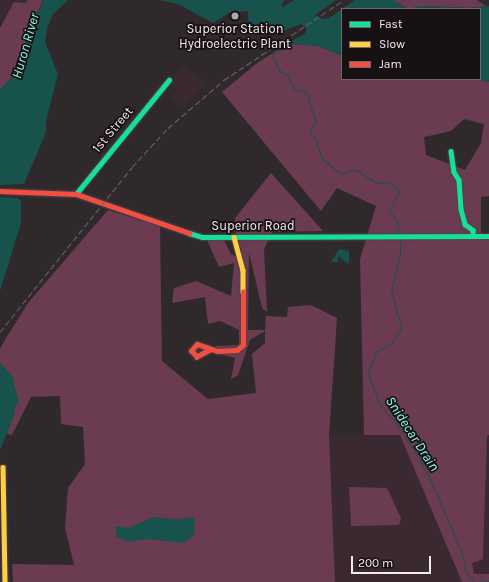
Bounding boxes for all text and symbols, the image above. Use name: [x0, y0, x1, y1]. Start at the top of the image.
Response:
legend: [341, 8, 481, 80]
water label: Huron River: [9, 11, 43, 81]
marker: Superior Station Hydroelectric Plant: [230, 11, 240, 21]
text: Fast: [379, 17, 402, 31]
place label: Superior Station Hydroelectric Plant: [179, 22, 291, 53]
text: Slow: [379, 37, 405, 51]
text: Jam: [379, 57, 402, 71]
street label: 1st Street: [89, 104, 137, 156]
street label: Superior Road: [211, 218, 295, 234]
water label: Snidecar Drain: [382, 393, 442, 475]
scale bar: [353, 548, 433, 574]
text: 200 m: [358, 556, 393, 570]

